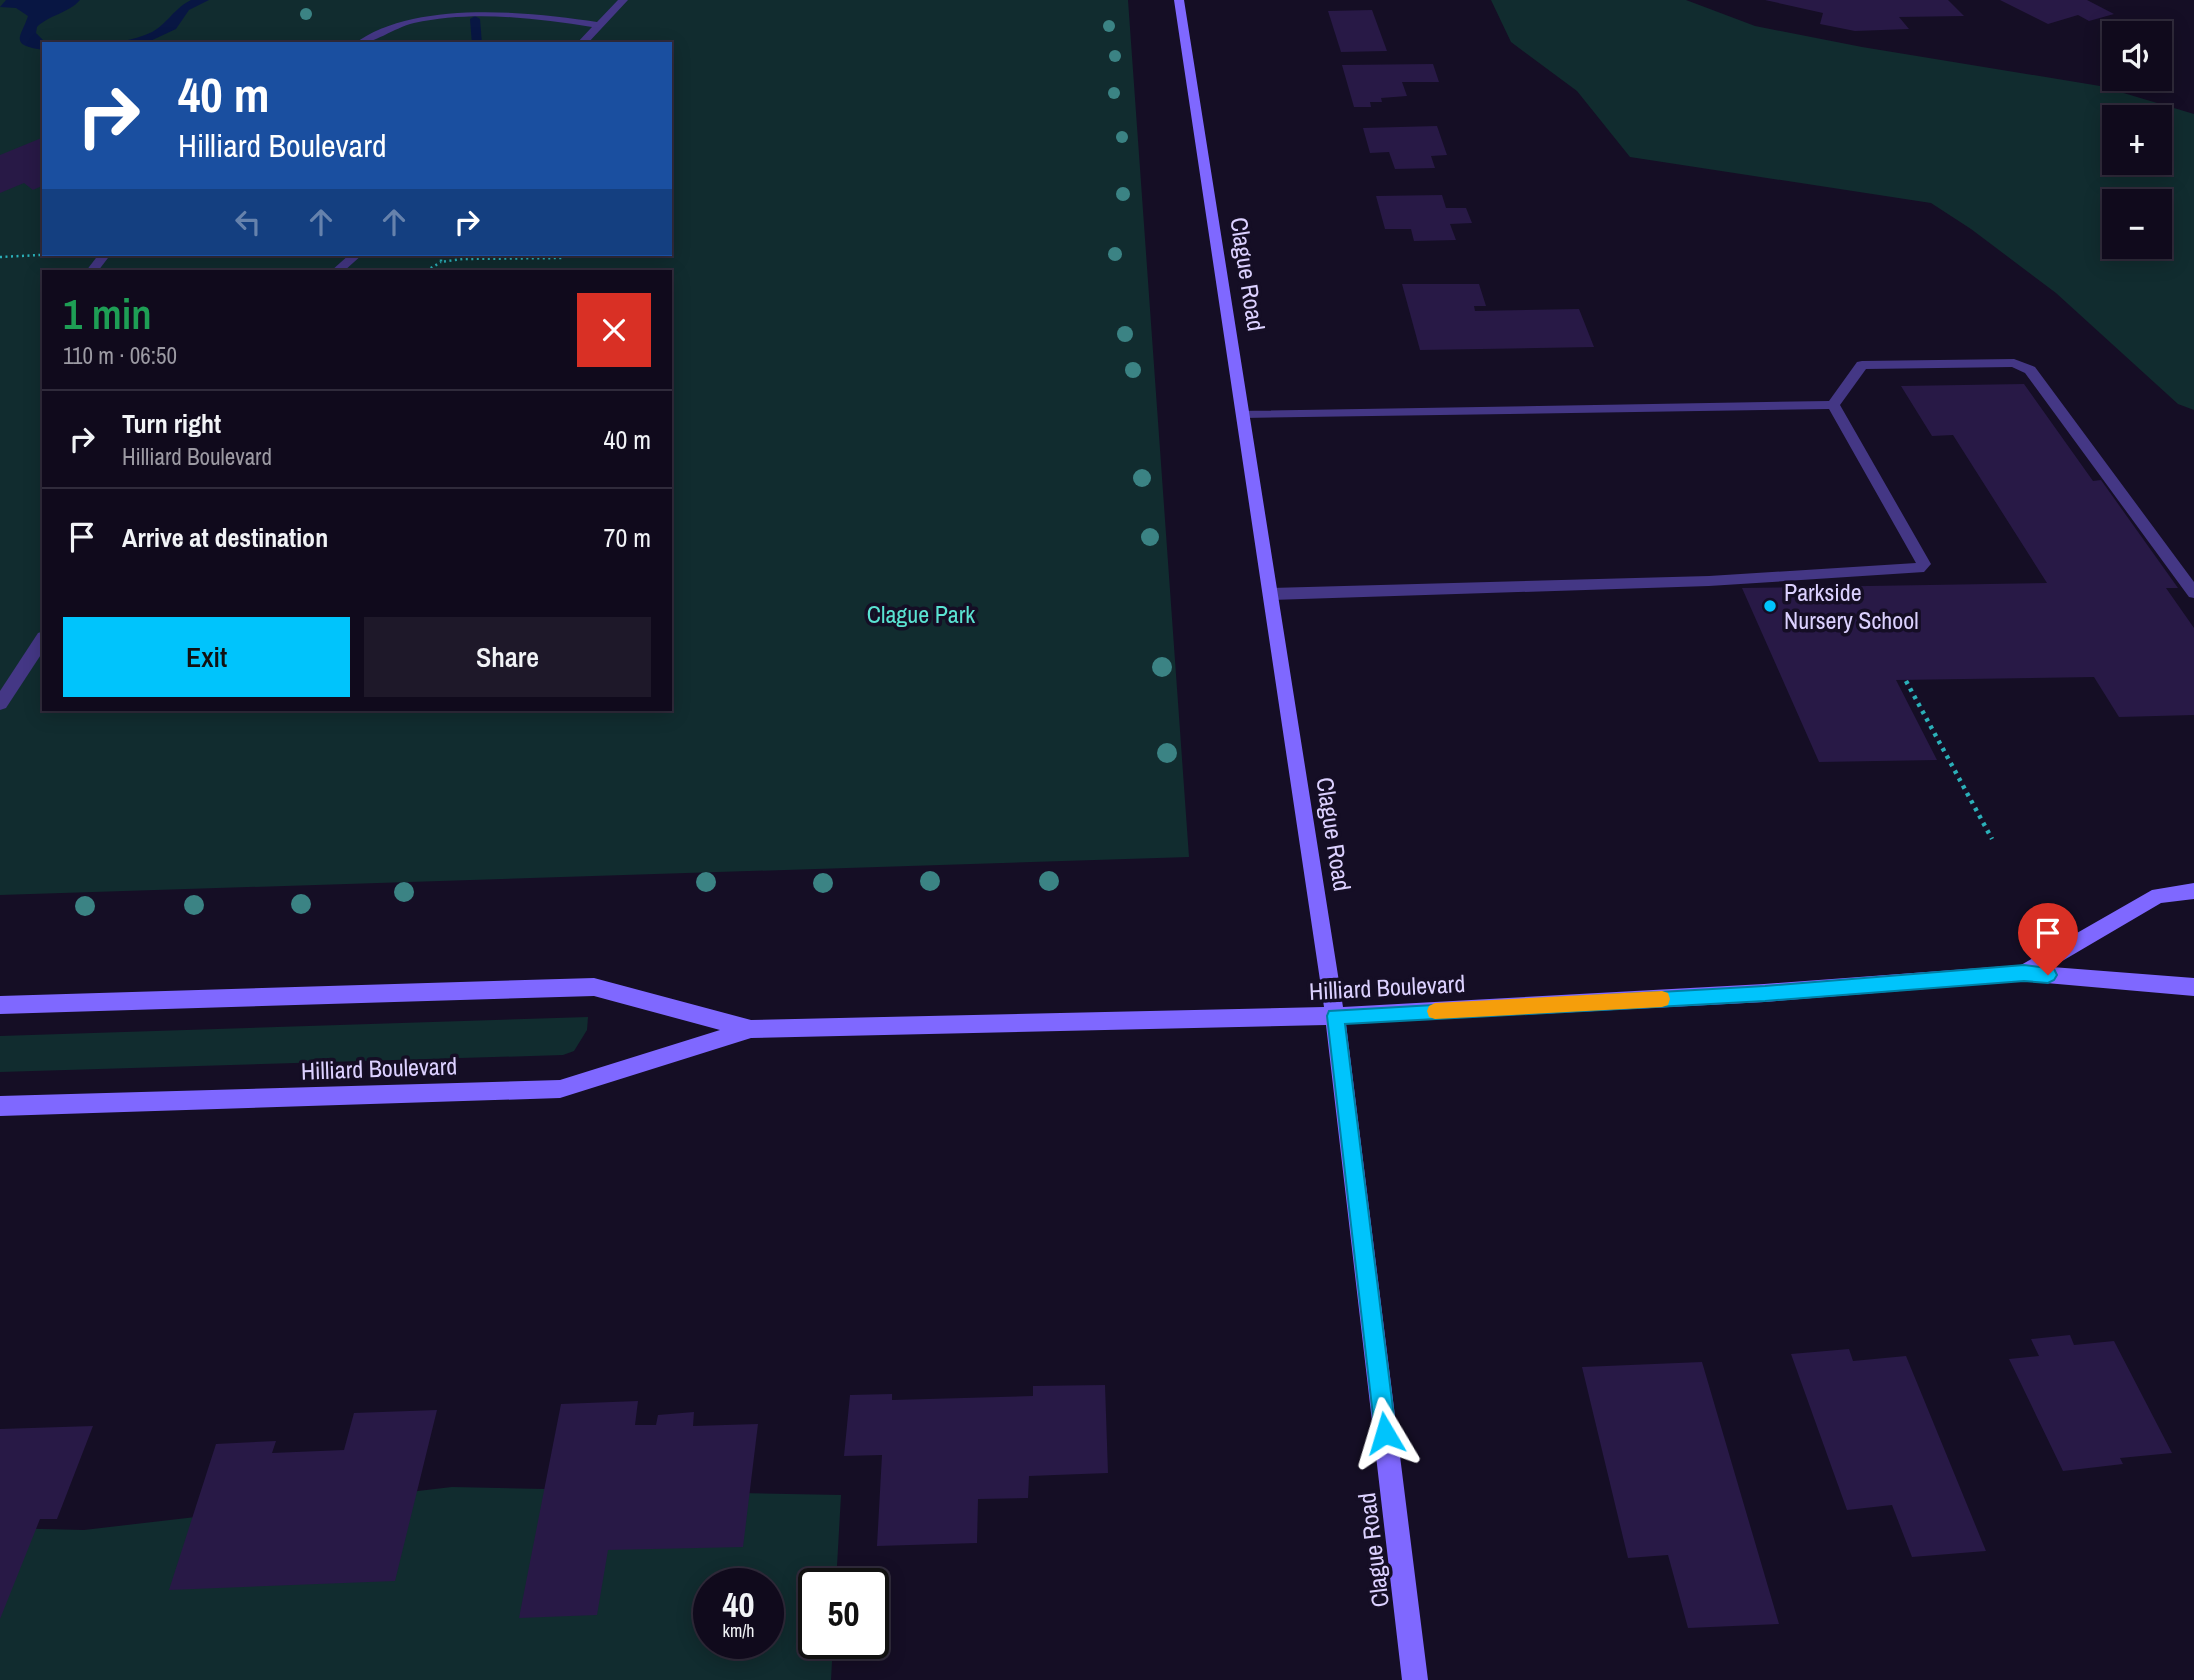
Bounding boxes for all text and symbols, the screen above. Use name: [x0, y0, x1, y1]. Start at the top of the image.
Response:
map controls: [2102, 21, 2172, 259]
button: sound: [2102, 21, 2172, 91]
text: 40 m: [178, 61, 270, 127]
icon: right: [63, 70, 154, 161]
button: +: [2102, 105, 2172, 175]
text: Hilliard Boulevard: [178, 124, 387, 167]
button: −: [2102, 189, 2172, 259]
icon: left: [229, 203, 267, 241]
icon: ahead: [302, 203, 340, 241]
icon: ahead: [375, 203, 413, 241]
icon: right: [448, 203, 486, 241]
street label: Clague Road: [1223, 215, 1273, 333]
text: 1 min: [63, 286, 152, 342]
button: close: [577, 293, 651, 367]
text: 110 m · 06:50: [63, 340, 177, 371]
text: Turn right: [122, 406, 221, 441]
icon: right: [63, 420, 101, 458]
text: 40 m: [604, 422, 651, 457]
text: Hilliard Boulevard: [122, 441, 272, 472]
icon: arrive: [63, 518, 101, 556]
text: Arrive at destination: [122, 520, 328, 555]
text: 70 m: [604, 520, 651, 555]
place label: Parkside Nursery School: [1784, 576, 1919, 636]
park label: Clague Park: [867, 598, 975, 630]
marker: Parkside Nursery School: [1762, 598, 1778, 614]
button: Exit: [63, 617, 350, 697]
button: Share: [364, 617, 651, 697]
street label: Clague Road: [1309, 775, 1359, 893]
pin: [2018, 903, 2078, 975]
icon: arrive: [2029, 914, 2067, 952]
street label: Hilliard Boulevard: [1308, 967, 1466, 1007]
street label: Hilliard Boulevard: [300, 1049, 458, 1087]
position arrow: [1348, 1396, 1422, 1470]
street label: Clague Road: [1350, 1491, 1396, 1609]
speed limit sign: 50: [798, 1568, 889, 1659]
text: 40: [723, 1581, 754, 1628]
text: km/h: [723, 1618, 755, 1643]

